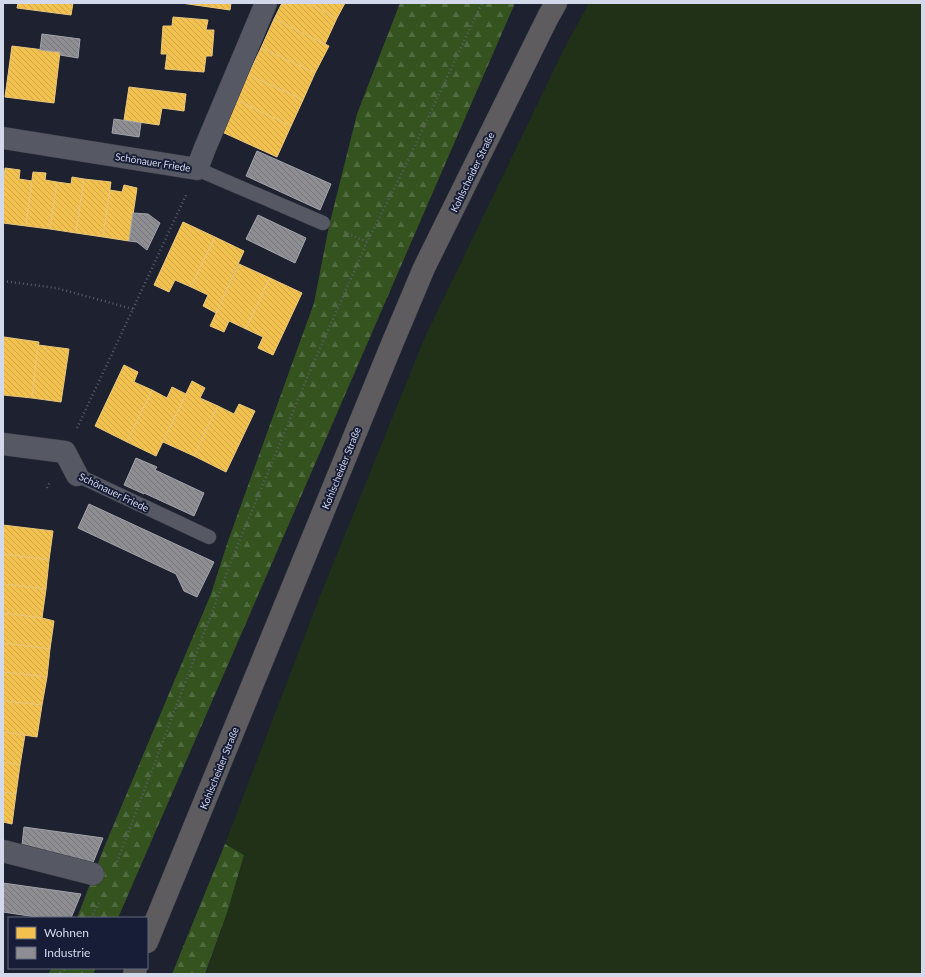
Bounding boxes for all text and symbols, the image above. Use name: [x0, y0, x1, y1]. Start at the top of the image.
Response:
street label: Kohlscheider Straße: [447, 130, 497, 214]
street label: Schönauer Friede: [114, 150, 192, 174]
street label: Kohlscheider Straße: [319, 425, 363, 511]
street label: Schönauer Friede: [77, 470, 151, 514]
street label: Kohlscheider Straße: [197, 725, 241, 811]
legend: [8, 917, 148, 969]
text: Wohnen: [44, 925, 89, 940]
text: Industrie: [44, 945, 90, 960]

